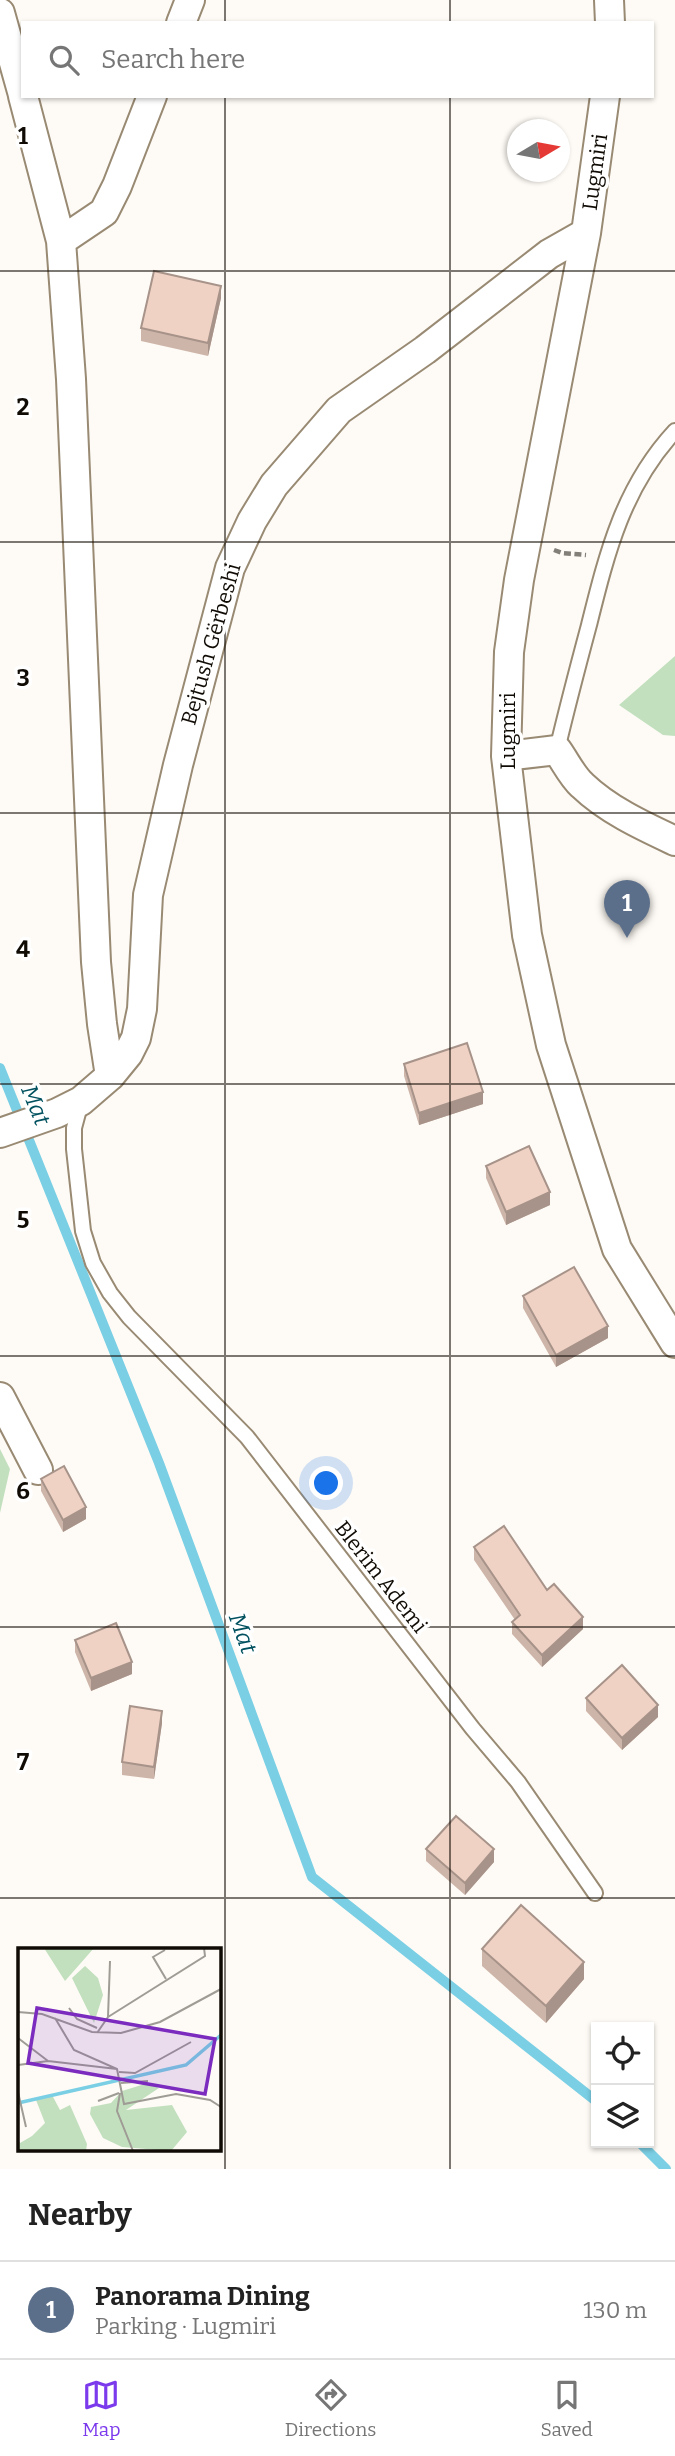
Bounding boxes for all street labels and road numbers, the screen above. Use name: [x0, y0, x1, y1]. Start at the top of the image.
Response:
street label: Lugmiri: [577, 132, 613, 212]
street label: Bejtush Gërbeshi: [176, 560, 246, 728]
street label: Lugmiri: [495, 692, 521, 770]
street label: Blerim Ademi: [329, 1516, 433, 1638]

